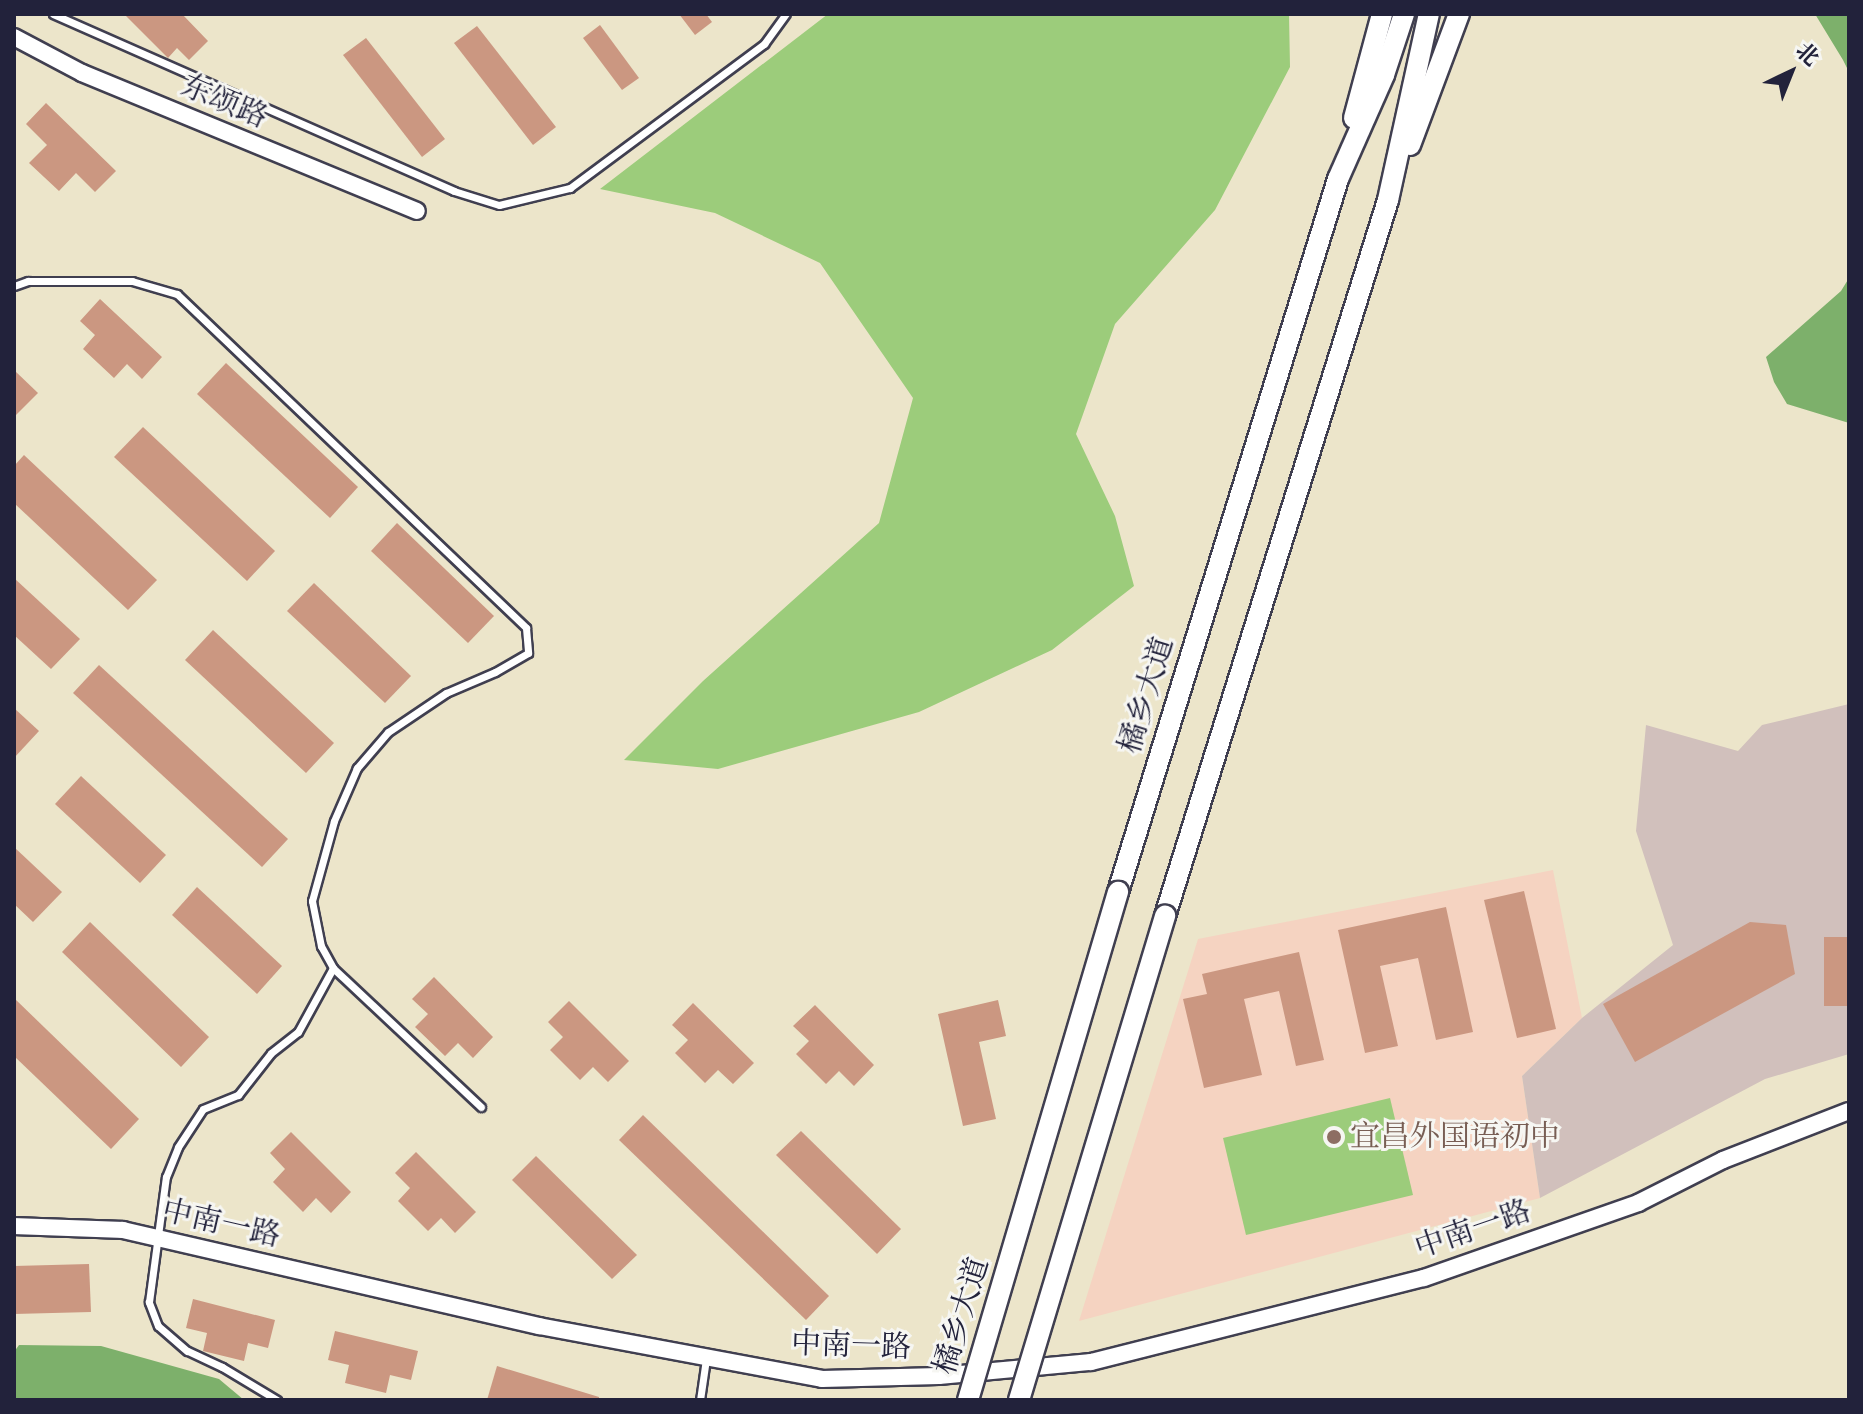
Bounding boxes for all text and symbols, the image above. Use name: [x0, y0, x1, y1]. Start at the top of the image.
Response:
north arrow: [1751, 32, 1831, 112]
text: 北: [1789, 36, 1826, 73]
street label: 东颂路: [176, 68, 272, 136]
street label: 橘乡大道: [1112, 632, 1182, 758]
place label: 宜昌外国语初中: [1350, 1119, 1560, 1155]
marker: 宜昌外国语初中: [1325, 1128, 1343, 1146]
street label: 中南一路: [158, 1193, 284, 1255]
street label: 中南一路: [1410, 1193, 1536, 1267]
street label: 橘乡大道: [927, 1253, 997, 1379]
street label: 中南一路: [790, 1326, 912, 1366]

